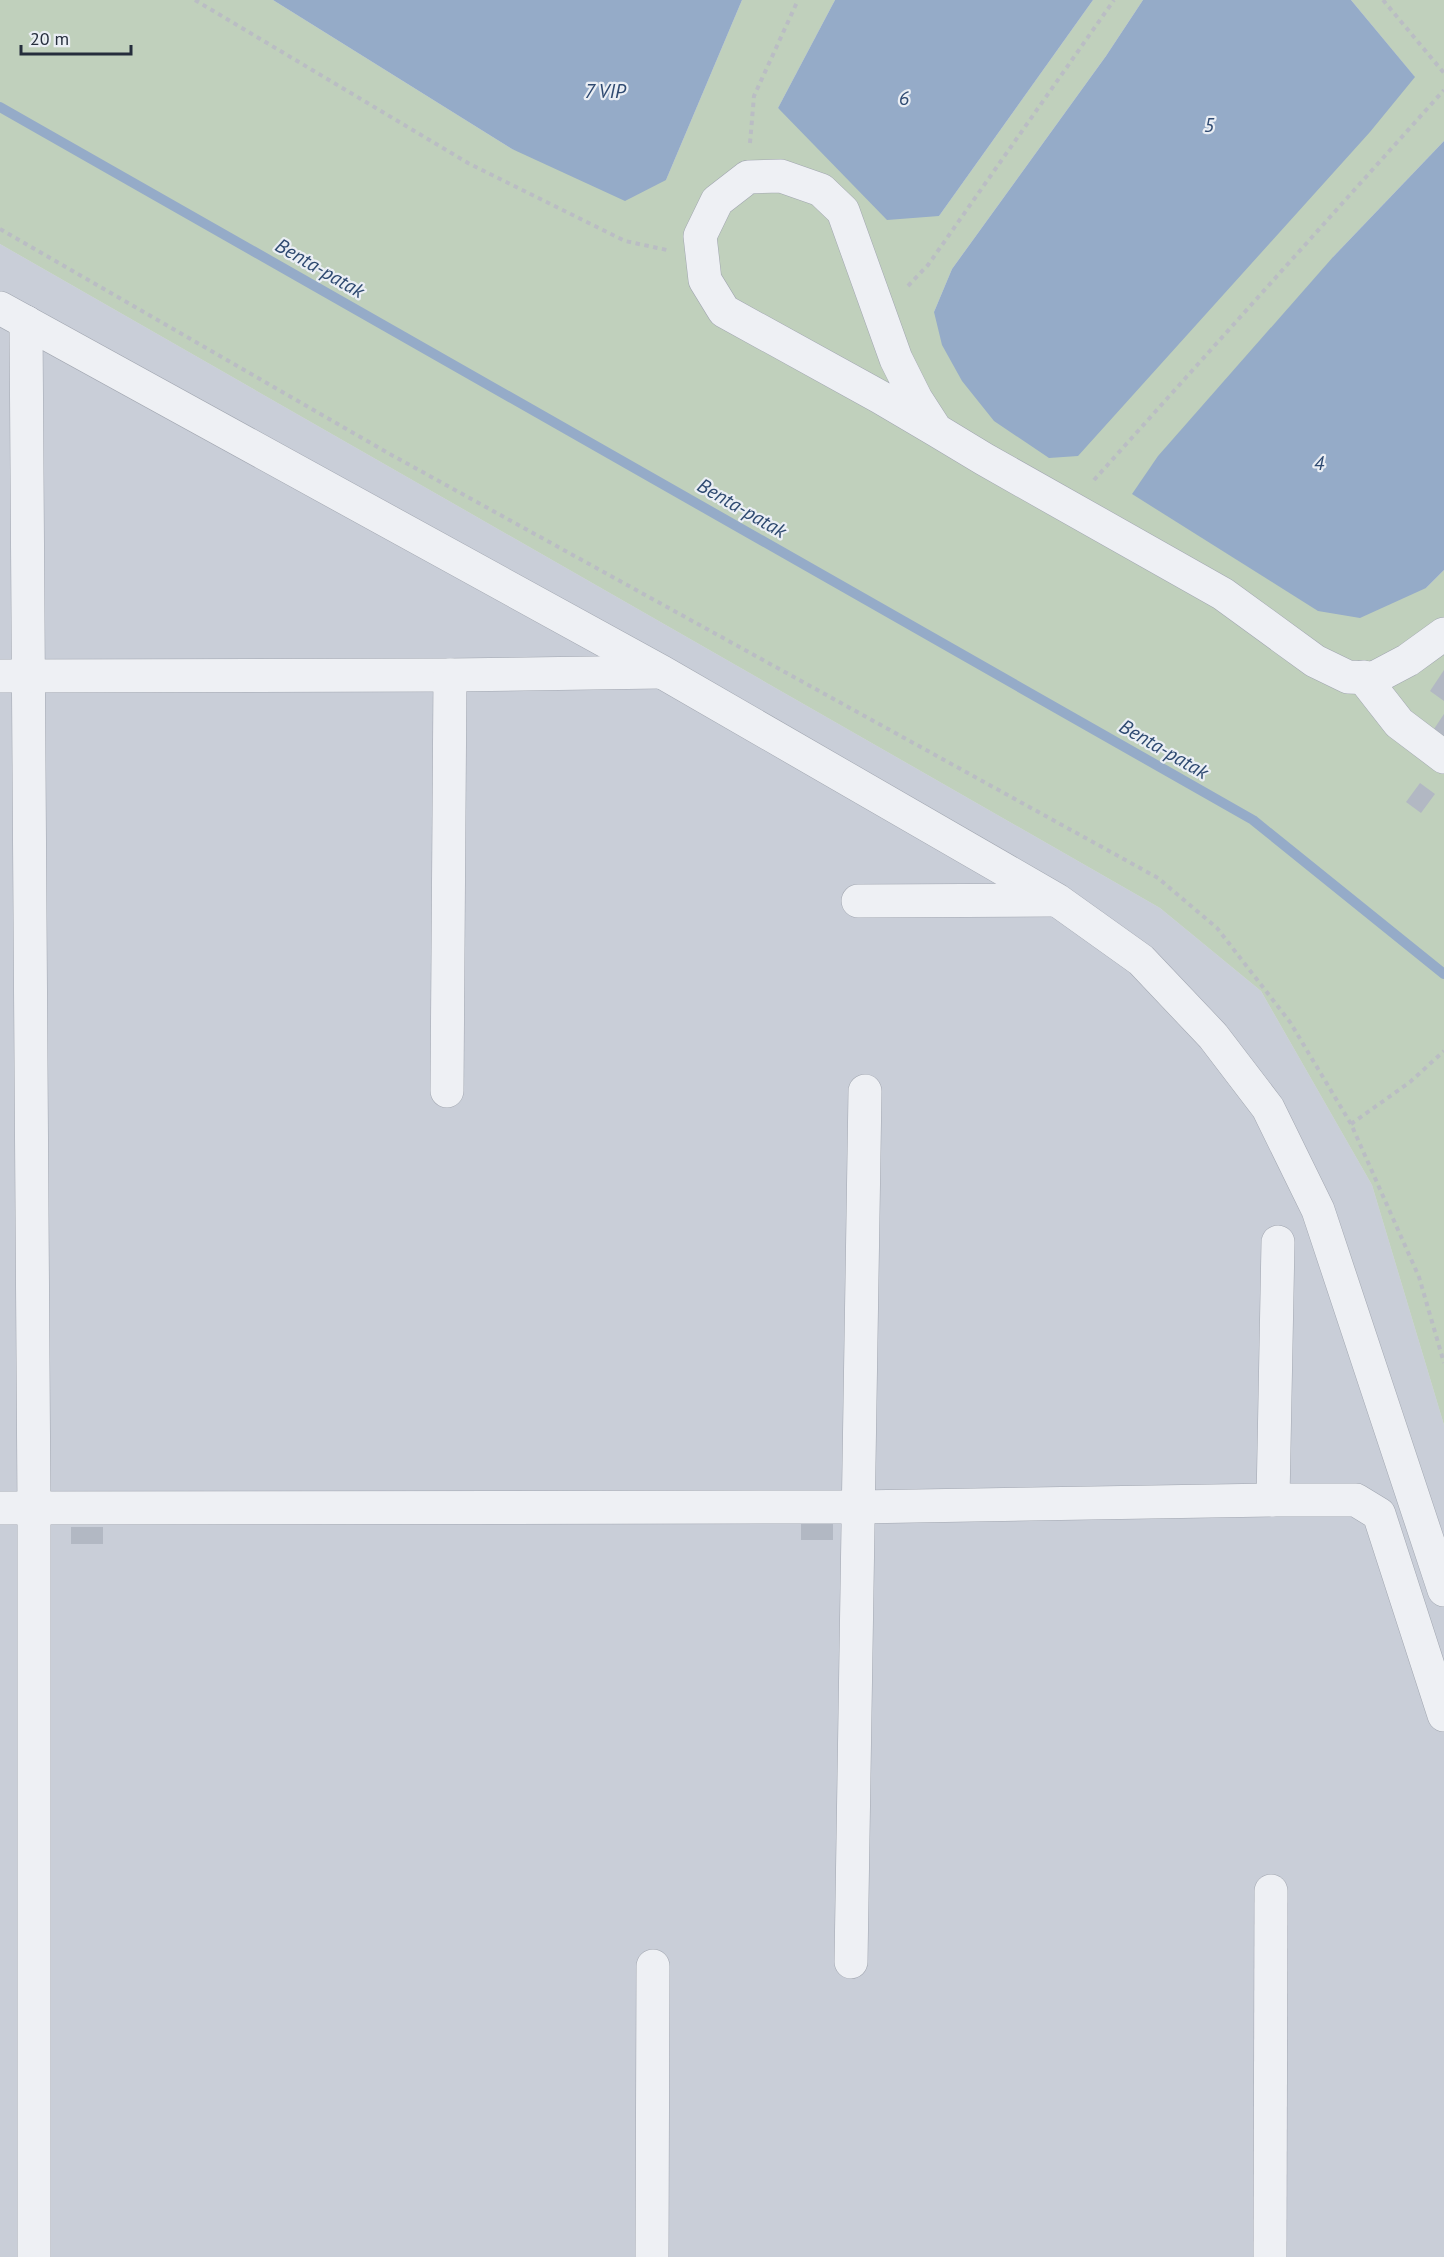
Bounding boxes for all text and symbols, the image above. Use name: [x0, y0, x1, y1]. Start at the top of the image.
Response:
scale bar: [21, 18, 130, 56]
text: 20 m: [30, 27, 69, 50]
water label: 7 VIP: [584, 78, 627, 104]
water label: 6: [899, 85, 909, 111]
water label: 5: [1204, 112, 1215, 138]
water label: Benta-patak: [271, 232, 370, 304]
water label: 4: [1314, 450, 1325, 476]
water label: Benta-patak: [693, 472, 792, 544]
water label: Benta-patak: [1115, 713, 1214, 785]

